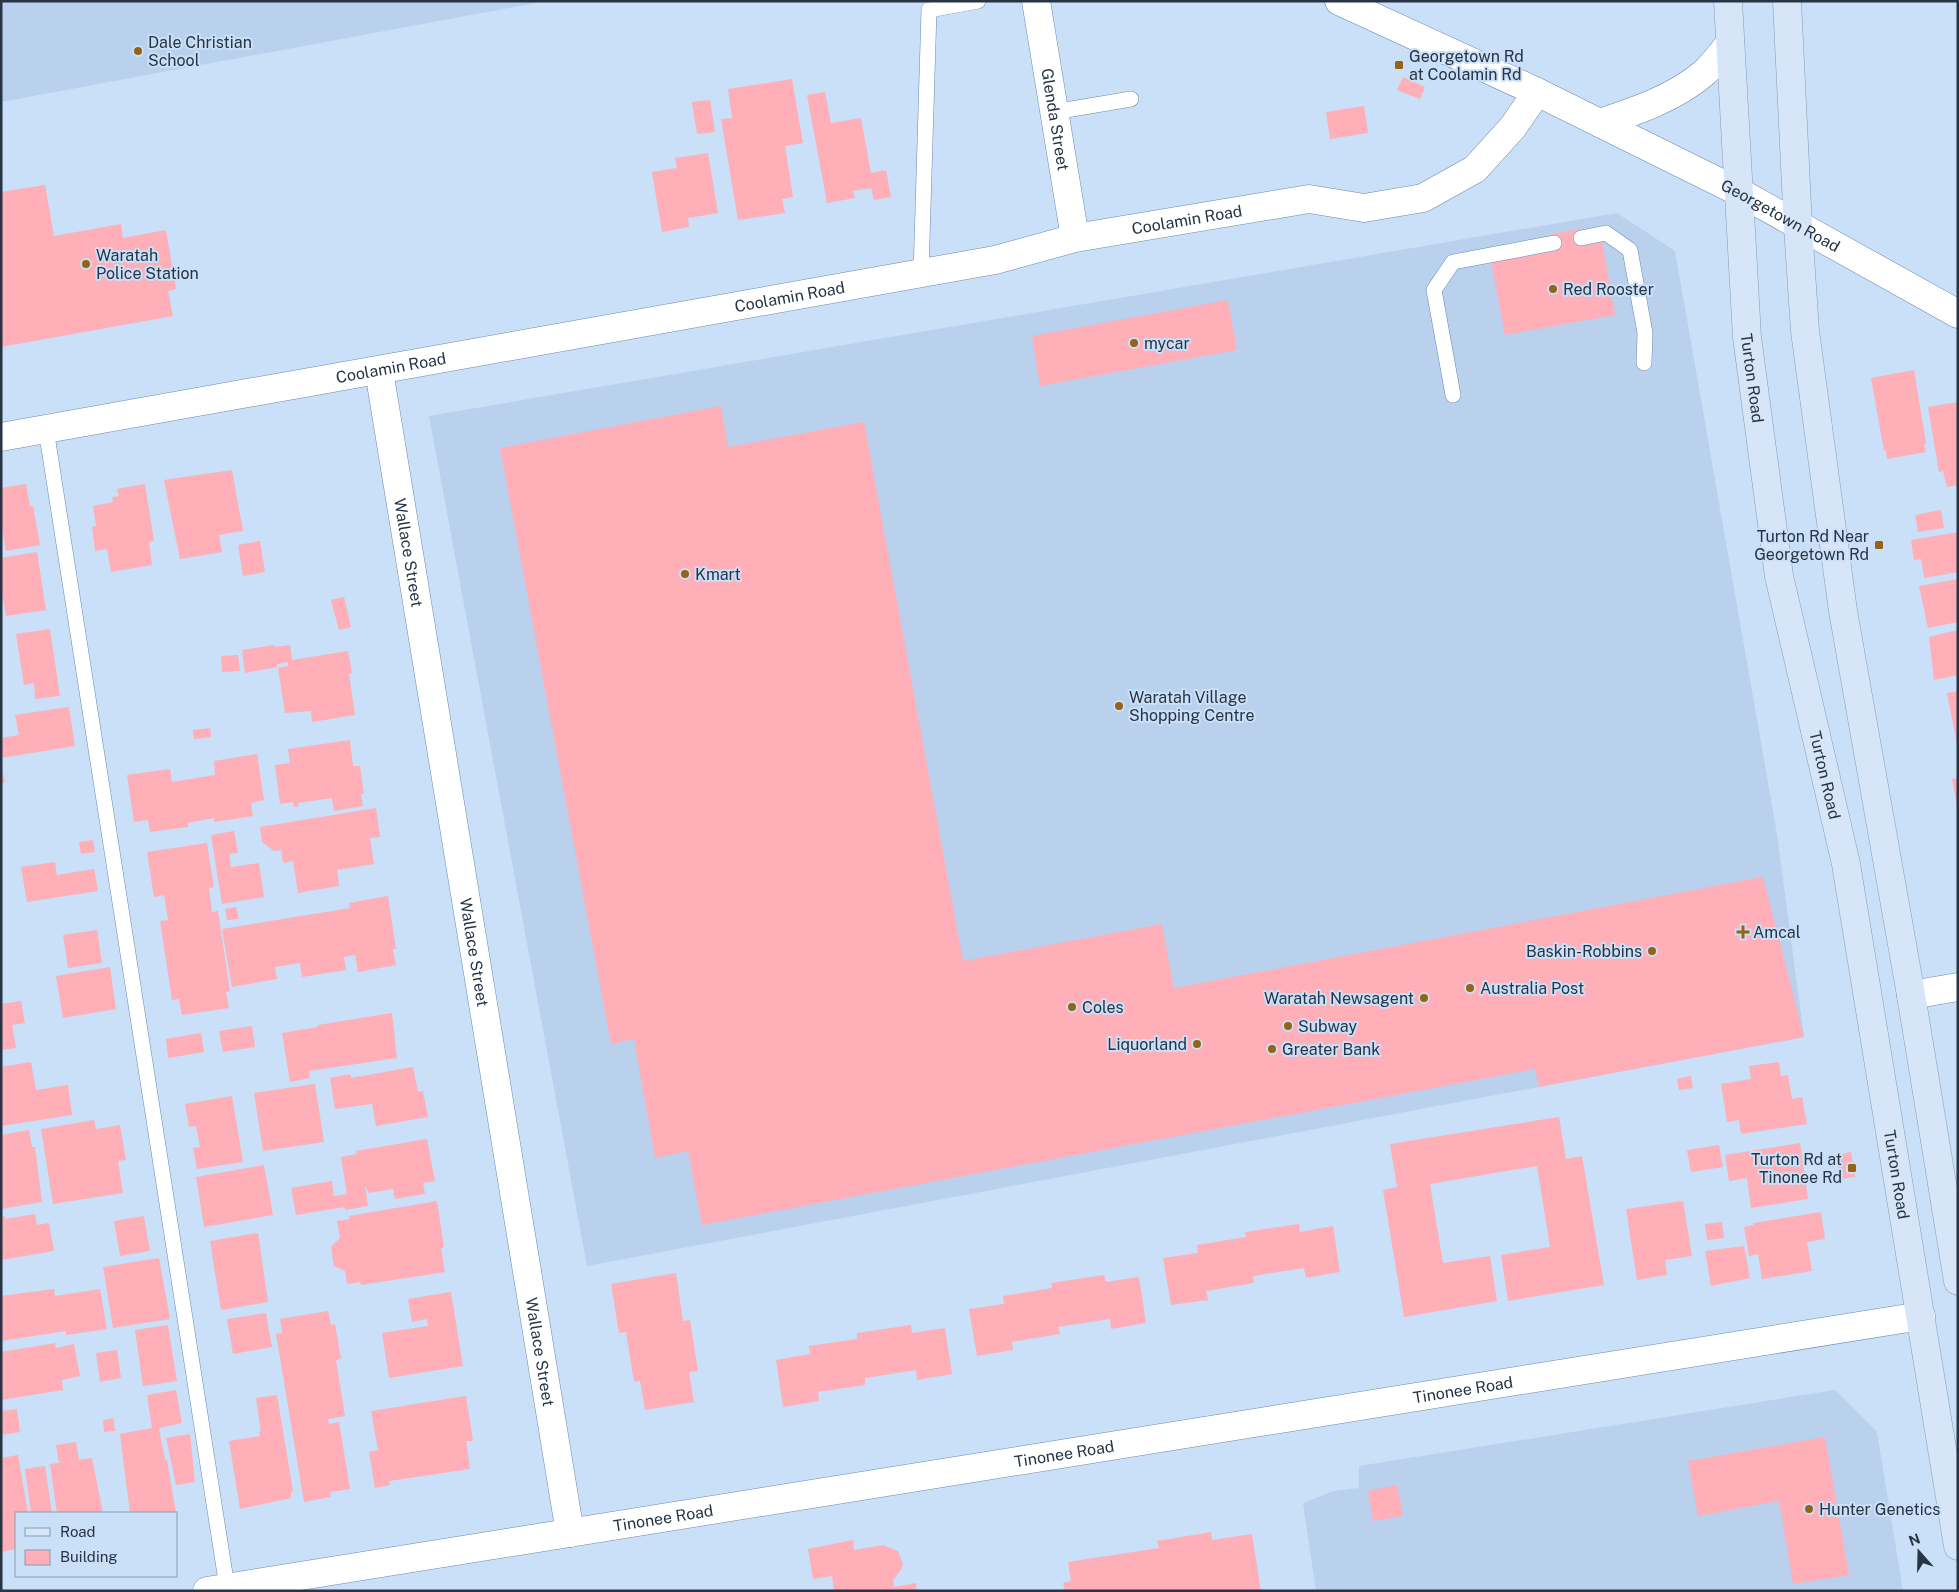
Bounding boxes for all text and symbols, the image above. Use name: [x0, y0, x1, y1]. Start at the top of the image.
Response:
place label: Dale Christian School: [148, 33, 252, 70]
marker: Dale Christian School: [132, 45, 144, 57]
place label: Georgetown Rd at Coolamin Rd: [1409, 47, 1524, 84]
marker: Georgetown Rd at Coolamin Rd: [1393, 59, 1405, 71]
street label: Glenda Street: [1038, 67, 1073, 172]
street label: Georgetown Road: [1718, 175, 1843, 256]
street label: Coolamin Road: [1130, 201, 1244, 238]
place label: Waratah Police Station: [96, 246, 199, 283]
marker: Waratah Police Station: [80, 258, 92, 270]
street label: Coolamin Road: [733, 277, 846, 316]
place label: Red Rooster: [1563, 280, 1654, 299]
marker: Red Rooster: [1547, 283, 1559, 295]
street label: Turton Road: [1737, 332, 1768, 424]
place label: mycar: [1144, 334, 1190, 353]
marker: mycar: [1128, 337, 1140, 349]
street label: Coolamin Road: [334, 348, 448, 387]
street label: Wallace Street: [391, 497, 427, 608]
place label: Turton Rd Near Georgetown Rd: [1754, 527, 1869, 564]
marker: Turton Rd Near Georgetown Rd: [1873, 539, 1885, 551]
place label: Kmart: [695, 565, 741, 584]
marker: Kmart: [679, 568, 691, 580]
place label: Waratah Village Shopping Centre: [1129, 688, 1255, 725]
marker: Waratah Village Shopping Centre: [1113, 700, 1125, 712]
street label: Turton Road: [1806, 729, 1845, 821]
street label: Wallace Street: [456, 896, 493, 1008]
place label: Amcal: [1753, 923, 1801, 942]
marker: Amcal: [1737, 926, 1749, 938]
place label: Baskin-Robbins: [1526, 942, 1642, 961]
marker: Baskin-Robbins: [1646, 945, 1658, 957]
place label: Australia Post: [1480, 979, 1584, 998]
marker: Australia Post: [1464, 982, 1476, 994]
place label: Waratah Newsagent: [1264, 989, 1414, 1008]
marker: Waratah Newsagent: [1418, 992, 1430, 1004]
place label: Coles: [1082, 998, 1124, 1017]
marker: Coles: [1066, 1001, 1078, 1013]
place label: Subway: [1298, 1017, 1357, 1036]
marker: Subway: [1282, 1020, 1294, 1032]
place label: Liquorland: [1107, 1035, 1187, 1054]
marker: Liquorland: [1191, 1038, 1203, 1050]
place label: Greater Bank: [1282, 1040, 1380, 1059]
marker: Greater Bank: [1266, 1043, 1278, 1055]
street label: Turton Road: [1880, 1128, 1914, 1221]
place label: Turton Rd at Tinonee Rd: [1751, 1150, 1842, 1187]
marker: Turton Rd at Tinonee Rd: [1846, 1162, 1858, 1174]
street label: Wallace Street: [522, 1296, 559, 1408]
street label: Tinonee Road: [1412, 1372, 1514, 1407]
street label: Tinonee Road: [1013, 1436, 1115, 1471]
street label: Tinonee Road: [612, 1500, 715, 1535]
place label: Hunter Genetics: [1819, 1500, 1940, 1519]
marker: Hunter Genetics: [1803, 1503, 1815, 1515]
legend: [15, 1512, 178, 1577]
text: Road: [60, 1523, 96, 1540]
north arrow: [1894, 1527, 1944, 1577]
text: N: [1907, 1530, 1922, 1549]
text: Building: [60, 1548, 118, 1565]

